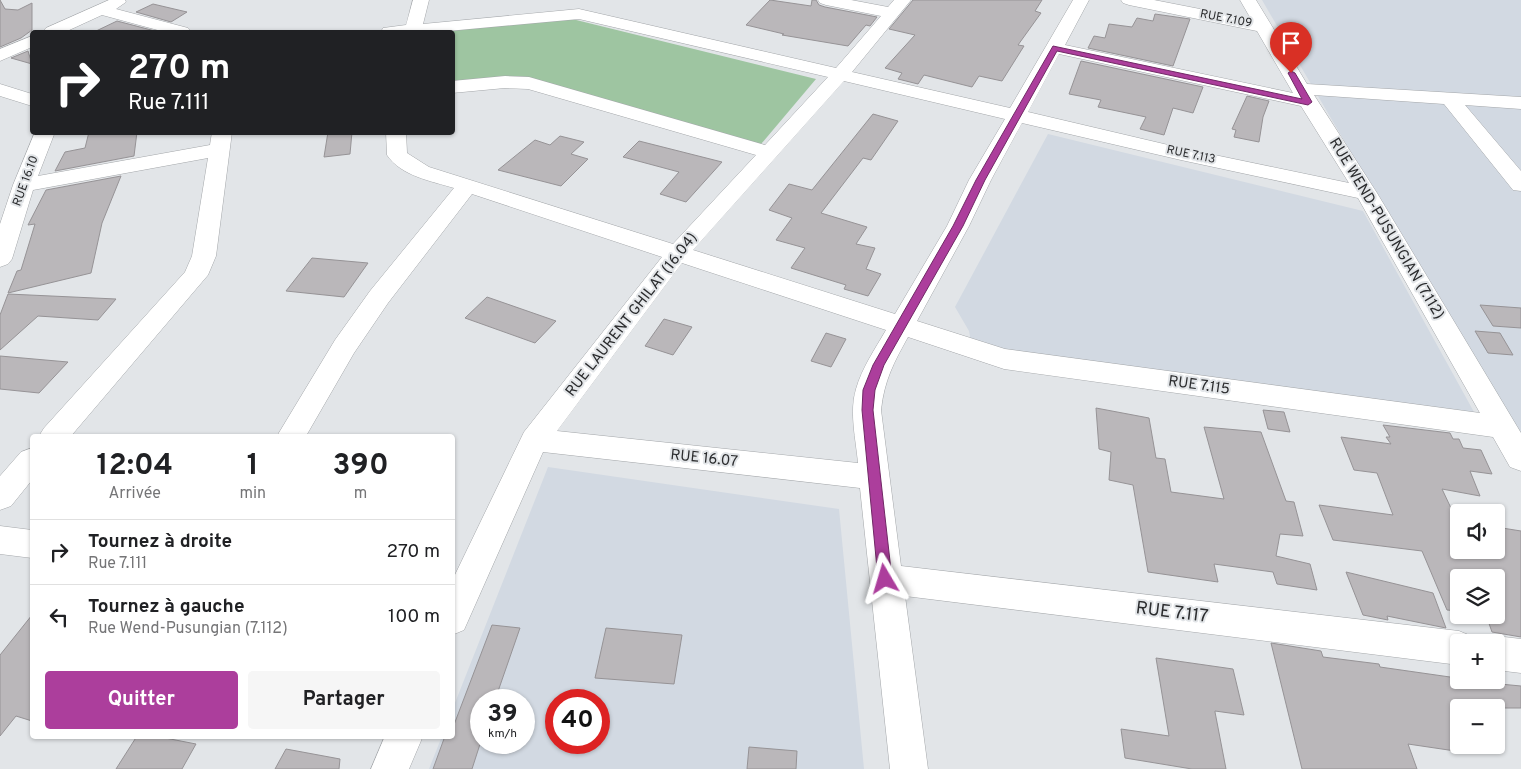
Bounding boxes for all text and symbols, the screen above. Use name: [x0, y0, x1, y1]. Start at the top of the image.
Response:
street label: RUE 7.109: [1199, 6, 1253, 32]
pin: [1270, 22, 1312, 73]
icon: arrive: [1277, 29, 1305, 57]
text: 270 m: [128, 47, 230, 91]
icon: right: [45, 50, 110, 115]
text: Rue 7.111: [128, 90, 210, 117]
street label: RUE WEND-PUSUNGIAN (7.112): [1324, 135, 1448, 323]
street label: RUE 7.113: [1165, 142, 1217, 168]
street label: RUE 16.10: [9, 154, 43, 208]
street label: RUE LAURENT GHILAT (16.04): [562, 229, 702, 401]
street label: RUE 7.115: [1167, 372, 1231, 400]
street label: RUE 16.07: [669, 446, 739, 472]
text: 12:04: [96, 448, 173, 485]
text: 1: [247, 448, 259, 485]
text: 390: [332, 448, 389, 485]
text: Arrivée: [108, 484, 161, 504]
text: min: [239, 484, 266, 504]
text: m: [354, 484, 367, 504]
map controls: [1450, 504, 1505, 754]
button: sound: [1450, 504, 1505, 559]
text: Tournez à droite: [88, 530, 232, 554]
icon: right: [45, 538, 73, 566]
text: 270 m: [386, 540, 440, 564]
position arrow: [858, 552, 910, 604]
text: Rue 7.111: [88, 554, 147, 574]
button: layers: [1450, 569, 1505, 624]
text: Tournez à gauche: [88, 595, 245, 619]
street label: RUE 7.117: [1134, 597, 1210, 629]
icon: left: [45, 603, 73, 631]
text: 100 m: [388, 605, 440, 629]
text: Rue Wend-Pusungian (7.112): [88, 619, 288, 639]
button: +: [1450, 634, 1505, 689]
button: Quitter: [45, 671, 238, 729]
button: Partager: [248, 671, 440, 729]
speed limit sign: 40: [545, 689, 610, 754]
text: 39: [487, 699, 518, 731]
button: −: [1450, 699, 1505, 754]
text: km/h: [488, 726, 517, 742]

